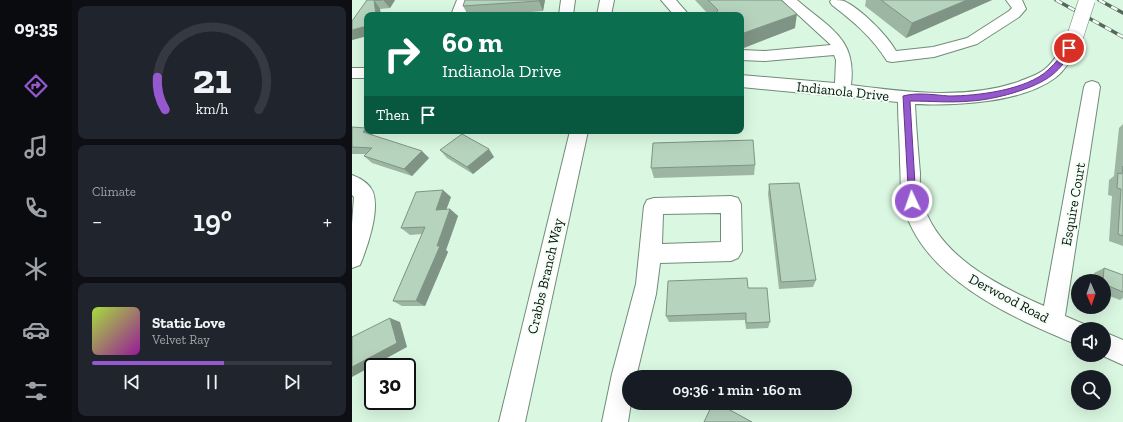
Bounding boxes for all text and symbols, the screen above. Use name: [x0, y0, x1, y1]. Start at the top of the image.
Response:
text: 09:35: [14, 17, 58, 39]
text: 60 m: [442, 26, 503, 59]
icon: right: [376, 28, 428, 80]
pin: [1052, 31, 1086, 65]
icon: arrive: [1058, 37, 1080, 59]
text: 21: [192, 54, 232, 104]
text: Indianola Drive: [442, 60, 561, 82]
icon: directions: [22, 72, 50, 100]
street label: Indianola Drive: [796, 78, 890, 105]
text: km/h: [196, 101, 228, 118]
icon: arrive: [417, 104, 439, 126]
text: Then: [376, 106, 409, 124]
icon: music: [22, 133, 50, 161]
street label: Esquire Court: [1058, 160, 1089, 247]
position arrow: [891, 180, 933, 222]
text: Climate: [92, 184, 136, 199]
icon: phone: [22, 194, 50, 222]
text: 19°: [193, 203, 232, 239]
text: −: [92, 208, 102, 235]
text: +: [323, 208, 332, 235]
street label: Crabbs Branch Way: [524, 216, 567, 336]
icon: climate: [22, 255, 50, 283]
street label: Derwood Road: [966, 270, 1052, 327]
north arrow: [1071, 274, 1111, 314]
map controls: [1071, 274, 1111, 410]
text: Static Love: [152, 314, 225, 332]
icon: car: [22, 316, 50, 344]
button: sound: [1071, 322, 1111, 362]
text: Velvet Ray: [152, 332, 210, 347]
speed limit sign: 30: [364, 358, 416, 410]
button: search: [1071, 370, 1111, 410]
icon: previous: [121, 371, 143, 393]
icon: pause: [201, 371, 223, 393]
icon: next: [281, 371, 303, 393]
icon: filters: [22, 377, 50, 405]
text: 09:36 · 1 min · 160 m: [673, 381, 801, 399]

